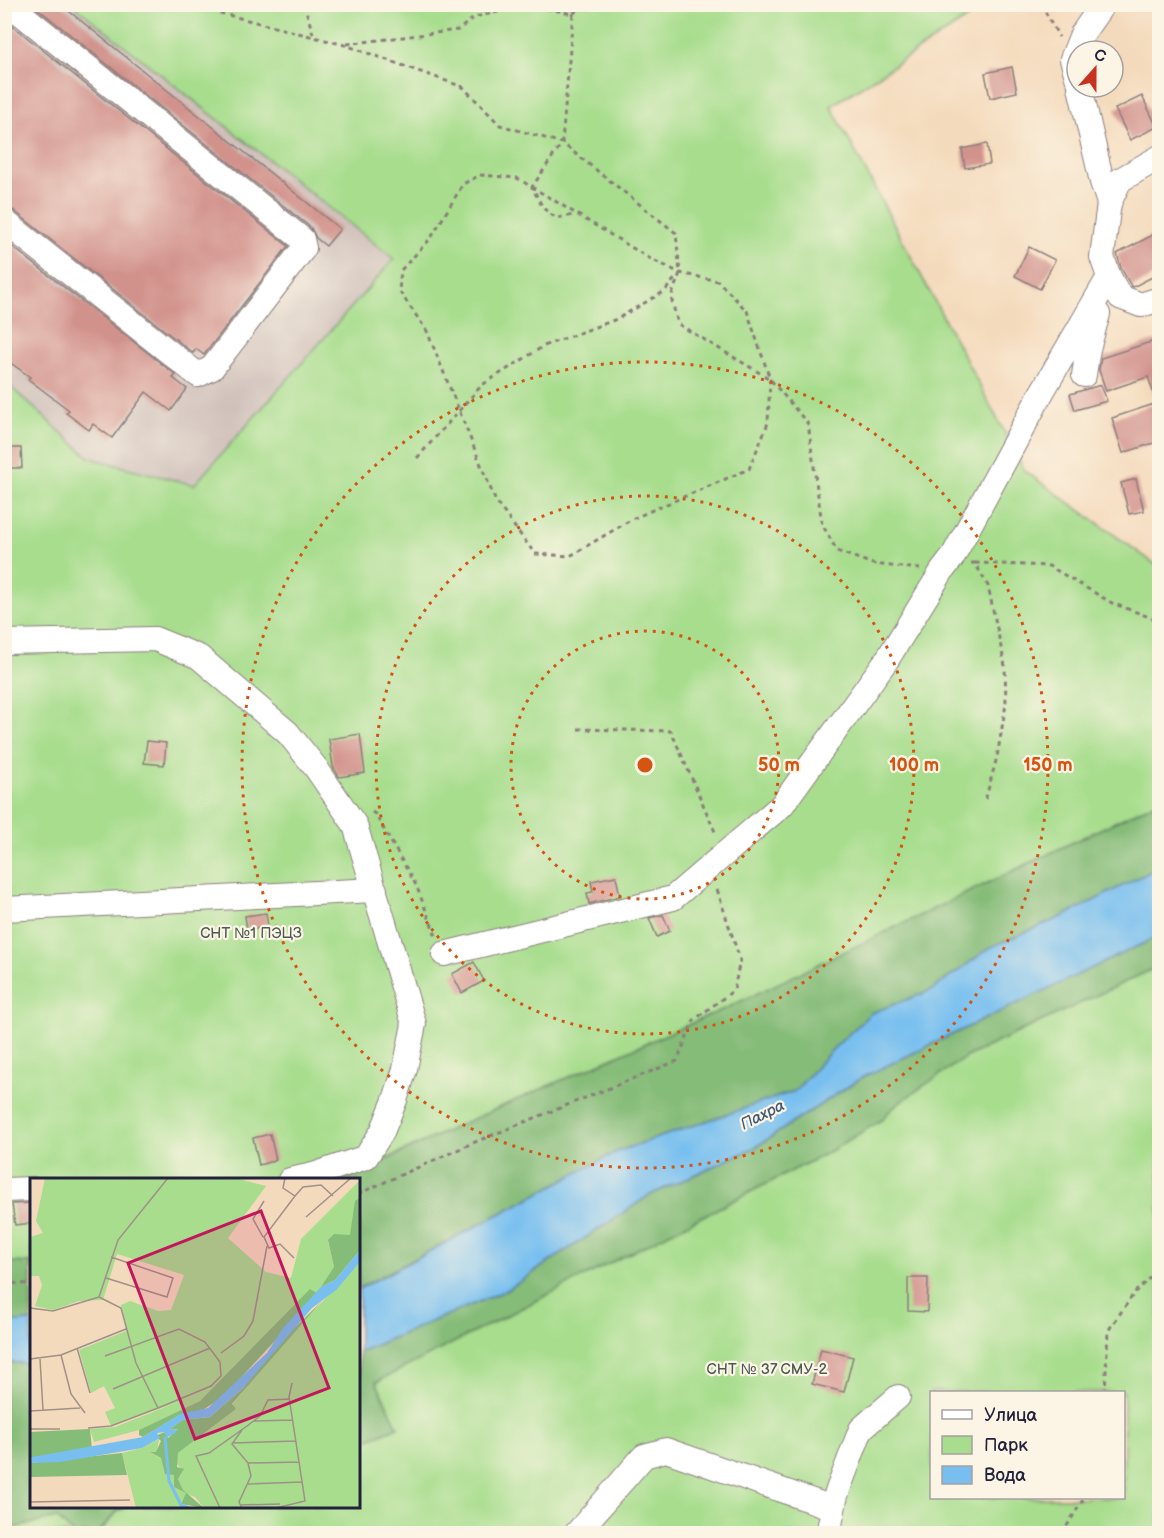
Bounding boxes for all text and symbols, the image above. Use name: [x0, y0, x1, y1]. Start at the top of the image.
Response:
north arrow: [1065, 39, 1125, 99]
text: С: [1091, 46, 1108, 67]
centre of rings: [635, 755, 655, 775]
text: 50 m: [758, 755, 800, 776]
text: 100 m: [889, 755, 939, 776]
text: 150 m: [1023, 755, 1073, 776]
park label: СНТ №1 ПЭЦЗ: [200, 924, 302, 943]
water label: Пахра: [737, 1096, 788, 1135]
inset map: [30, 1178, 360, 1508]
park label: СНТ № 37 СМУ-2: [707, 1360, 828, 1379]
legend: [930, 1391, 1125, 1499]
text: Улица: [984, 1405, 1038, 1426]
text: Парк: [984, 1435, 1028, 1456]
text: Вода: [984, 1465, 1026, 1486]

